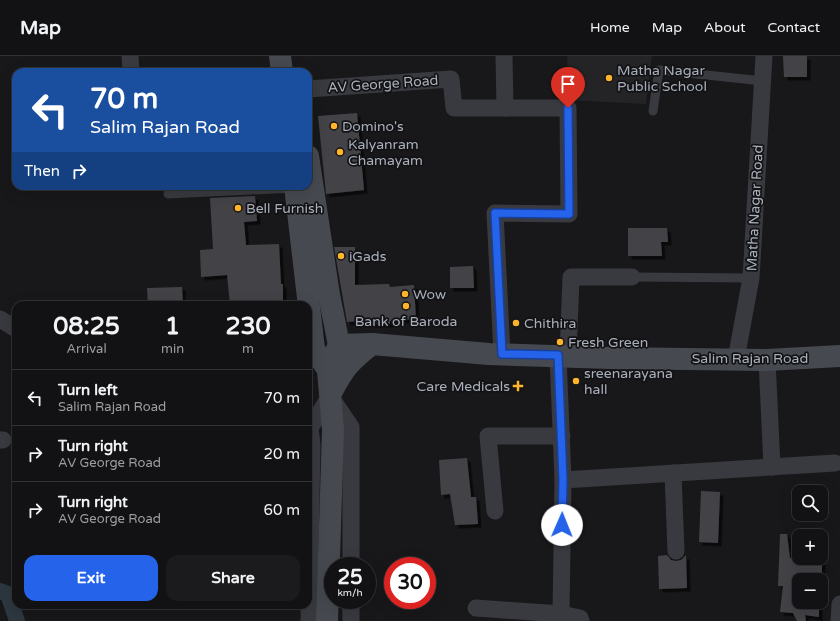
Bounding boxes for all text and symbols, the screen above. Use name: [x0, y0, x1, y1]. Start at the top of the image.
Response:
text: Map: [20, 17, 61, 39]
text: Home: [590, 19, 630, 36]
text: Map: [652, 19, 682, 36]
text: About: [704, 19, 746, 36]
text: Contact: [768, 19, 820, 36]
place label: Matha Nagar Public School: [617, 62, 707, 95]
pin: [551, 67, 585, 108]
street label: AV George Road: [327, 72, 439, 96]
icon: arrive: [557, 73, 579, 95]
marker: Matha Nagar Public School: [604, 73, 614, 83]
text: 70 m: [90, 82, 158, 116]
icon: left: [24, 84, 76, 136]
text: Salim Rajan Road: [90, 116, 240, 138]
place label: Domino's: [342, 118, 404, 135]
marker: Domino's: [329, 121, 339, 131]
place label: Kalyanram Chamayam: [348, 136, 423, 169]
street label: Matha Nagar Road: [743, 144, 767, 272]
marker: Kalyanram Chamayam: [335, 147, 345, 157]
icon: right: [68, 160, 90, 182]
text: Then: [24, 162, 60, 180]
place label: Bell Furnish: [246, 200, 323, 217]
marker: Bell Furnish: [233, 203, 243, 213]
place label: iGads: [349, 248, 387, 265]
marker: iGads: [336, 251, 346, 261]
place label: Wow: [413, 286, 446, 303]
marker: Wow: [400, 289, 410, 299]
marker: Bank of Baroda: [401, 301, 411, 311]
text: 08:25: [53, 312, 120, 341]
text: 1: [165, 312, 180, 341]
text: 230: [225, 312, 271, 341]
place label: Bank of Baroda: [355, 313, 457, 330]
place label: Chithira: [524, 315, 576, 332]
marker: Chithira: [511, 318, 521, 328]
place label: Fresh Green: [568, 334, 648, 351]
marker: Fresh Green: [555, 337, 565, 347]
text: Arrival: [66, 341, 107, 357]
text: min: [161, 341, 184, 357]
text: m: [242, 341, 254, 357]
street label: Salim Rajan Road: [692, 350, 808, 367]
place label: sreenarayana hall: [584, 365, 673, 398]
marker: sreenarayana hall: [571, 376, 581, 386]
place label: Care Medicals: [417, 378, 510, 395]
text: Turn left: [58, 381, 118, 399]
marker: Care Medicals: [513, 381, 523, 391]
icon: left: [24, 387, 46, 409]
text: 70 m: [263, 389, 300, 407]
text: Salim Rajan Road: [58, 399, 166, 415]
text: Turn right: [58, 437, 128, 455]
icon: right: [24, 443, 46, 465]
text: 20 m: [263, 445, 300, 463]
text: AV George Road: [58, 455, 161, 471]
map controls: [792, 485, 828, 609]
button: search: [792, 485, 828, 521]
text: Turn right: [58, 493, 128, 511]
icon: right: [24, 499, 46, 521]
text: 60 m: [263, 501, 300, 519]
position arrow: [541, 504, 583, 546]
text: AV George Road: [58, 511, 161, 527]
button: +: [792, 529, 828, 565]
button: Exit: [24, 555, 158, 601]
button: Share: [166, 555, 300, 601]
speed limit sign: 30: [384, 557, 436, 609]
text: 25: [337, 566, 363, 590]
button: −: [792, 573, 828, 609]
text: km/h: [337, 587, 363, 599]

